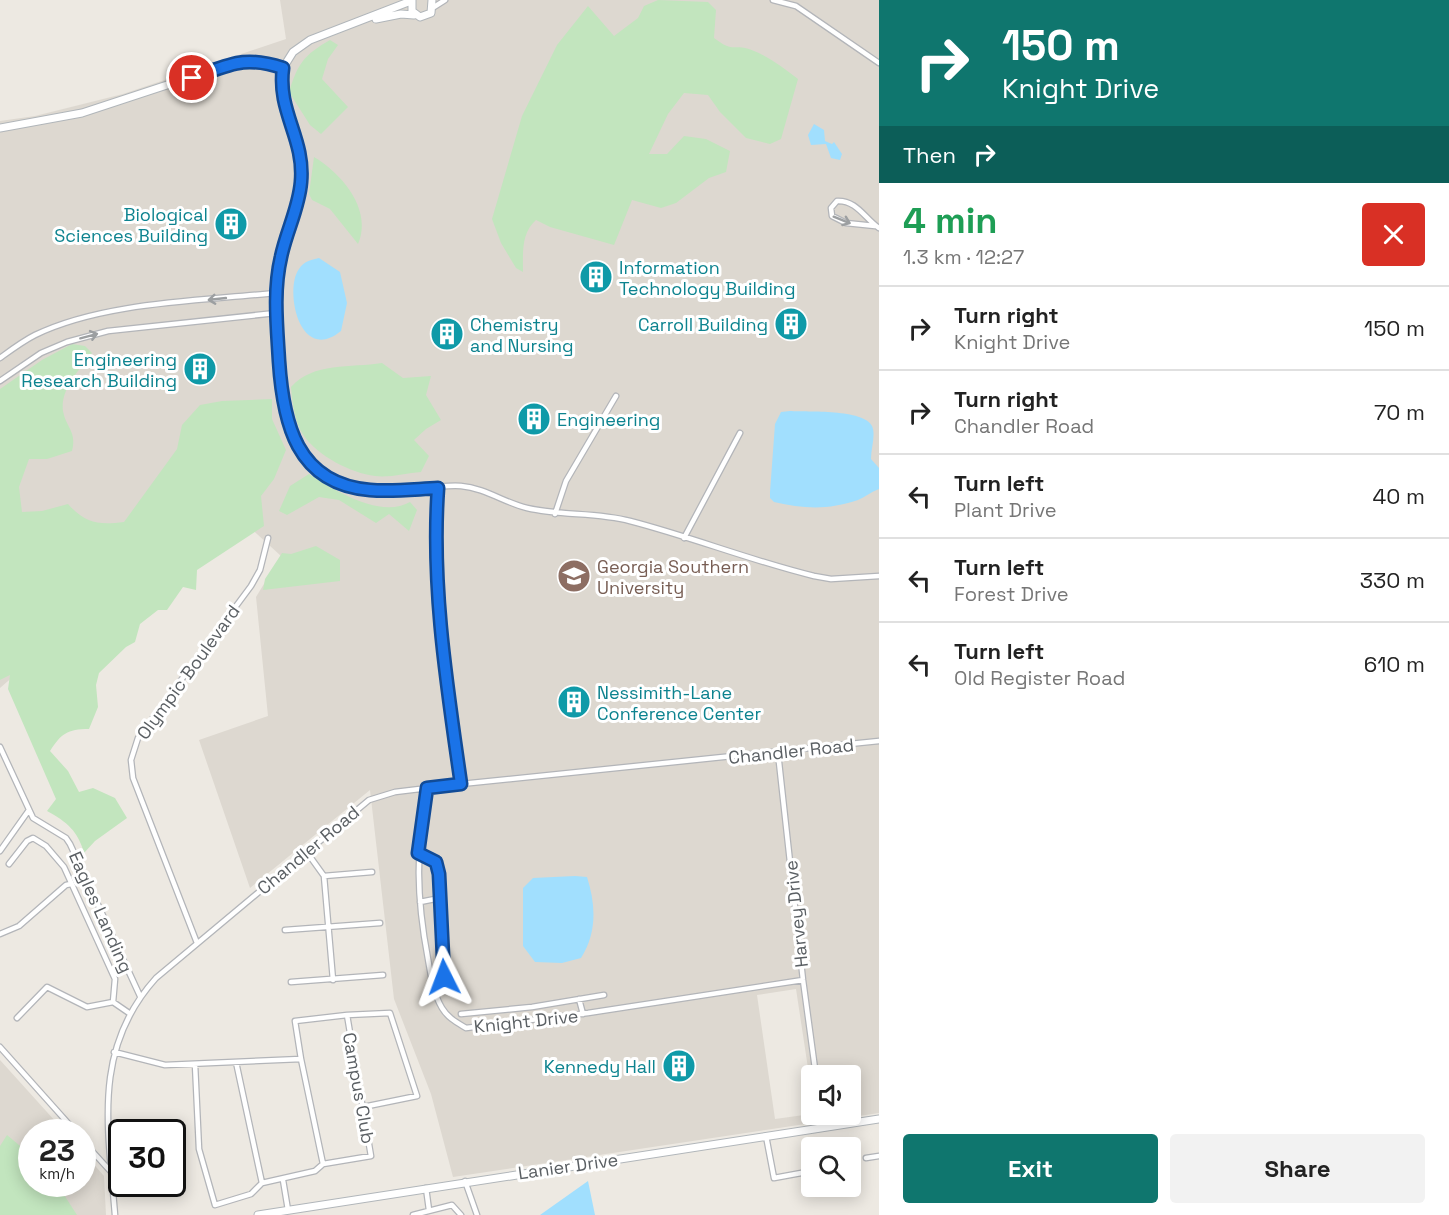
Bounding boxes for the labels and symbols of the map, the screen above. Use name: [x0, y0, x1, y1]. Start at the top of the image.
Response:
pin: [166, 52, 217, 103]
place label: Biological Sciences Building: [54, 203, 208, 247]
building icon: Biological Sciences Building: [213, 206, 249, 242]
one-way arrow: [832, 215, 850, 226]
place label: Information Technology Building: [619, 256, 795, 300]
building icon: Information Technology Building: [578, 259, 614, 295]
one-way arrow: [208, 294, 227, 305]
building icon: Carroll Building: [773, 306, 809, 342]
place label: Chemistry and Nursing: [470, 313, 574, 357]
place label: Carroll Building: [638, 313, 768, 336]
building icon: Chemistry and Nursing: [429, 316, 465, 352]
one-way arrow: [79, 330, 98, 342]
place label: Engineering Research Building: [21, 348, 177, 392]
building icon: Engineering Research Building: [182, 351, 218, 387]
building icon: Engineering: [516, 401, 552, 437]
place label: Engineering: [557, 408, 660, 431]
place label: Georgia Southern University: [597, 555, 749, 599]
school or university icon: Georgia Southern University: [556, 558, 592, 594]
street label: Olympic Boulevard: [131, 600, 245, 744]
place label: Nessimith-Lane Conference Center: [597, 681, 761, 725]
building icon: Nessimith-Lane Conference Center: [556, 684, 592, 720]
street label: Chandler Road: [727, 733, 855, 769]
street label: Chandler Road: [252, 801, 364, 899]
street label: Eagles Landing: [64, 848, 138, 976]
street label: Harvey Drive: [779, 859, 813, 969]
position arrow: [412, 945, 476, 1009]
street label: Knight Drive: [473, 1004, 579, 1038]
street label: Campus Club: [338, 1031, 380, 1145]
building icon: Kennedy Hall: [661, 1048, 697, 1084]
place label: Kennedy Hall: [544, 1055, 656, 1078]
speed limit sign: 30: [108, 1119, 186, 1197]
street label: Lanier Drive: [516, 1148, 620, 1184]

